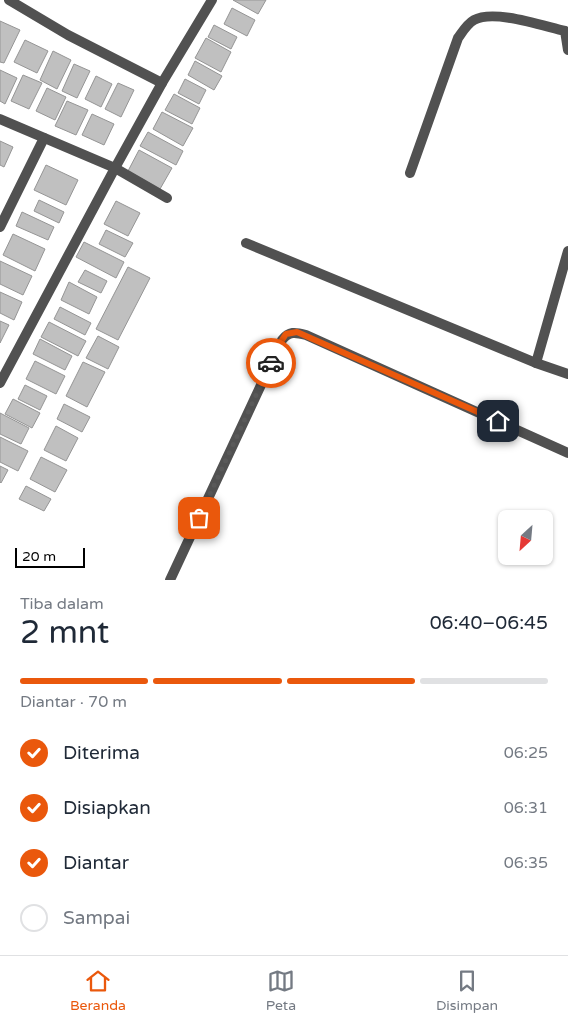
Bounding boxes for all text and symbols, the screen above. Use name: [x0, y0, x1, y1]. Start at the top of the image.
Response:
courier: [246, 338, 296, 388]
icon: car: [257, 349, 285, 377]
pin: [477, 400, 519, 442]
icon: home: [484, 407, 512, 435]
pin: [178, 497, 220, 539]
icon: bag: [185, 504, 213, 532]
north arrow: [498, 510, 552, 565]
map controls: [498, 510, 553, 565]
scale bar: [15, 545, 85, 568]
text: 20 m: [22, 548, 56, 565]
text: Tiba dalam: [20, 594, 104, 614]
text: 06:40–06:45: [430, 612, 548, 634]
text: 2 mnt: [20, 614, 109, 652]
text: Diantar · 70 m: [20, 692, 127, 712]
icon: check: [20, 739, 48, 767]
text: Diterima: [63, 742, 140, 764]
text: 06:25: [504, 743, 548, 763]
icon: check: [20, 794, 48, 822]
text: Disiapkan: [63, 797, 151, 819]
text: 06:31: [504, 798, 548, 818]
icon: check: [20, 849, 48, 877]
text: Diantar: [63, 852, 129, 874]
text: 06:35: [504, 853, 548, 873]
text: Sampai: [63, 907, 130, 929]
tab: Beranda: [70, 967, 126, 1014]
tab: Peta: [266, 967, 296, 1014]
tab: Disimpan: [436, 967, 498, 1014]

